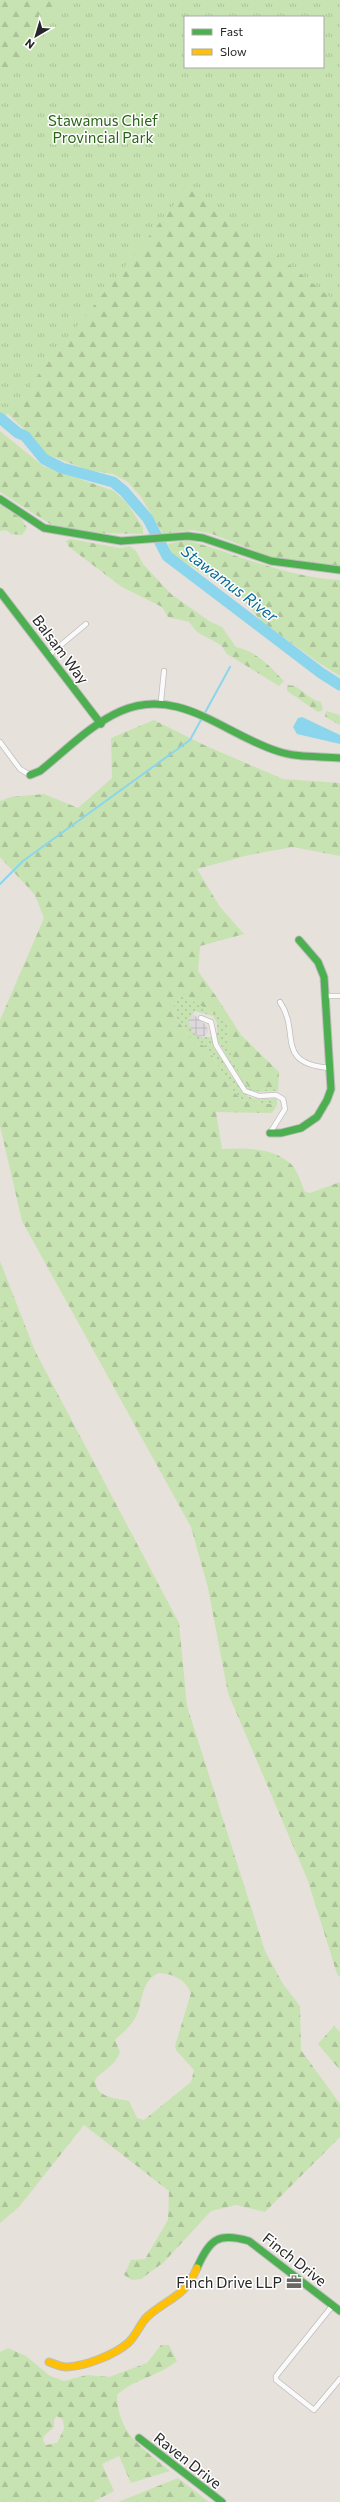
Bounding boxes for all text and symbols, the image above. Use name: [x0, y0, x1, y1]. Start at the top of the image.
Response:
north arrow: [16, 16, 56, 56]
legend: [184, 16, 324, 68]
text: Fast: [220, 24, 243, 38]
text: N: [22, 37, 37, 52]
text: Slow: [220, 44, 247, 58]
park label: Stawamus Chief Provincial Park: [48, 111, 158, 146]
water label: Stawamus River: [178, 541, 282, 626]
street label: Balsam Way: [29, 611, 93, 687]
street label: Finch Drive: [259, 2228, 331, 2290]
place label: Finch Drive LLP: [176, 2273, 282, 2291]
office icon: Finch Drive LLP: [285, 2273, 303, 2291]
street label: Raven Drive: [151, 2428, 225, 2492]

